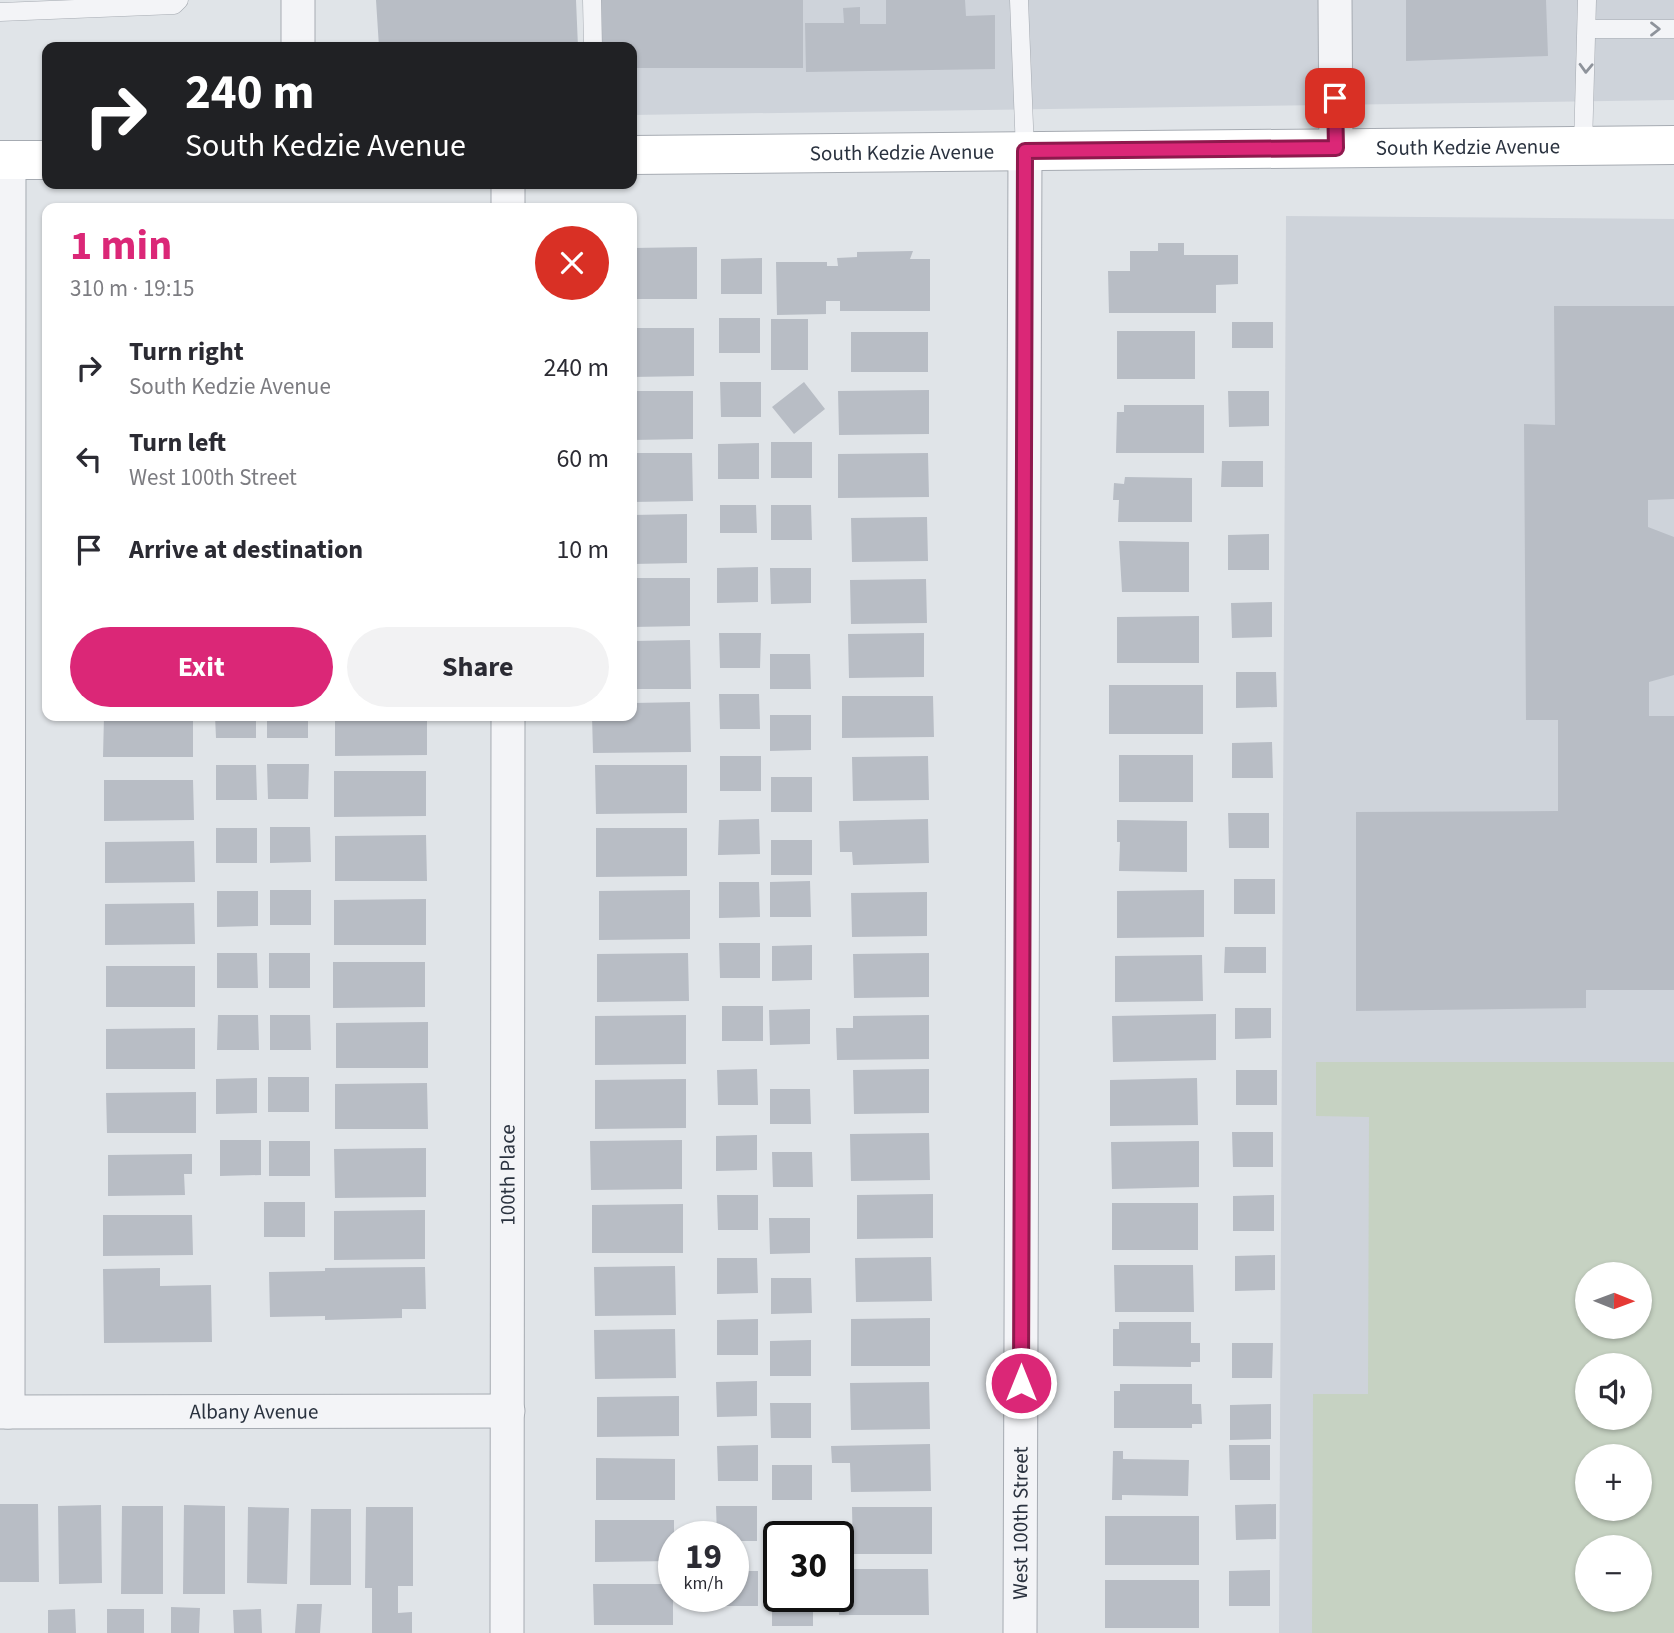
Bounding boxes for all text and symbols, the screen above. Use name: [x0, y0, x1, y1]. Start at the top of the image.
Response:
one-way arrow: [1650, 21, 1661, 37]
text: 240 m: [185, 58, 314, 128]
one-way arrow: [1578, 63, 1593, 74]
pin: [1305, 68, 1365, 128]
icon: right: [70, 70, 161, 161]
icon: arrive: [1316, 79, 1354, 117]
text: South Kedzie Avenue: [185, 123, 466, 169]
street label: South Kedzie Avenue: [1376, 131, 1560, 163]
street label: South Kedzie Avenue: [810, 137, 994, 168]
text: 1 min: [70, 216, 172, 276]
button: close: [535, 226, 609, 300]
text: 310 m · 19:15: [70, 272, 194, 305]
text: Turn right: [129, 333, 244, 370]
icon: right: [70, 349, 108, 387]
text: 240 m: [543, 349, 609, 386]
text: South Kedzie Avenue: [129, 370, 331, 403]
text: Turn left: [129, 424, 226, 461]
icon: left: [70, 440, 108, 478]
text: 60 m: [556, 440, 609, 477]
text: West 100th Street: [129, 461, 297, 494]
icon: arrive: [70, 531, 108, 569]
text: Arrive at destination: [129, 531, 363, 568]
text: 10 m: [556, 531, 609, 568]
button: Exit: [70, 627, 333, 707]
button: Share: [347, 627, 609, 707]
street label: 100th Place: [492, 1124, 523, 1226]
north arrow: [1575, 1262, 1652, 1339]
map controls: [1575, 1262, 1652, 1612]
position arrow: [984, 1346, 1058, 1420]
button: sound: [1575, 1353, 1652, 1430]
street label: Albany Avenue: [189, 1396, 319, 1427]
button: +: [1575, 1444, 1652, 1521]
street label: West 100th Street: [1005, 1446, 1036, 1600]
speed limit sign: 30: [763, 1521, 854, 1612]
text: 19: [685, 1532, 722, 1582]
button: −: [1575, 1535, 1652, 1612]
text: km/h: [684, 1571, 723, 1596]

